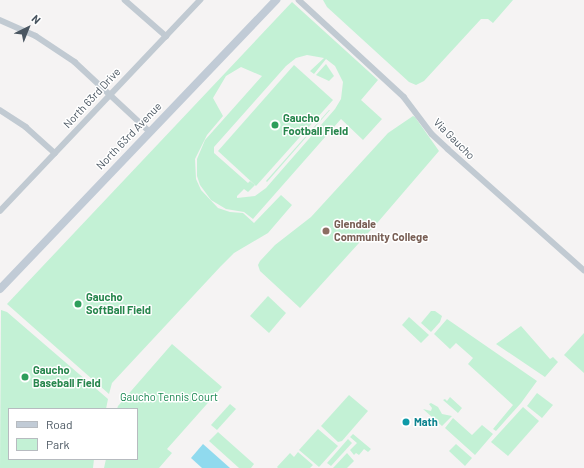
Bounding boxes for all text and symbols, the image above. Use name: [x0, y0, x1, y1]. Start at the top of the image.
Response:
north arrow: [8, 8, 48, 48]
text: N: [29, 12, 44, 26]
street label: North 63rd Drive: [61, 65, 123, 131]
street label: North 63rd Avenue: [94, 100, 164, 172]
place label: Gaucho Football Field: [283, 112, 348, 138]
street label: Via Gaucho: [431, 116, 477, 162]
marker: Gaucho Football Field: [270, 120, 280, 130]
place label: Glendale Community College: [334, 218, 428, 244]
marker: Glendale Community College: [321, 226, 331, 236]
place label: Gaucho SoftBall Field: [86, 291, 151, 317]
marker: Gaucho SoftBall Field: [73, 299, 83, 309]
place label: Gaucho Baseball Field: [33, 364, 101, 390]
marker: Gaucho Baseball Field: [20, 372, 30, 382]
park label: Gaucho Tennis Court: [120, 390, 218, 404]
legend: [8, 408, 138, 460]
place label: Math: [414, 415, 438, 429]
text: Road: [46, 417, 73, 431]
marker: Math: [401, 417, 411, 427]
text: Park: [46, 437, 70, 451]

